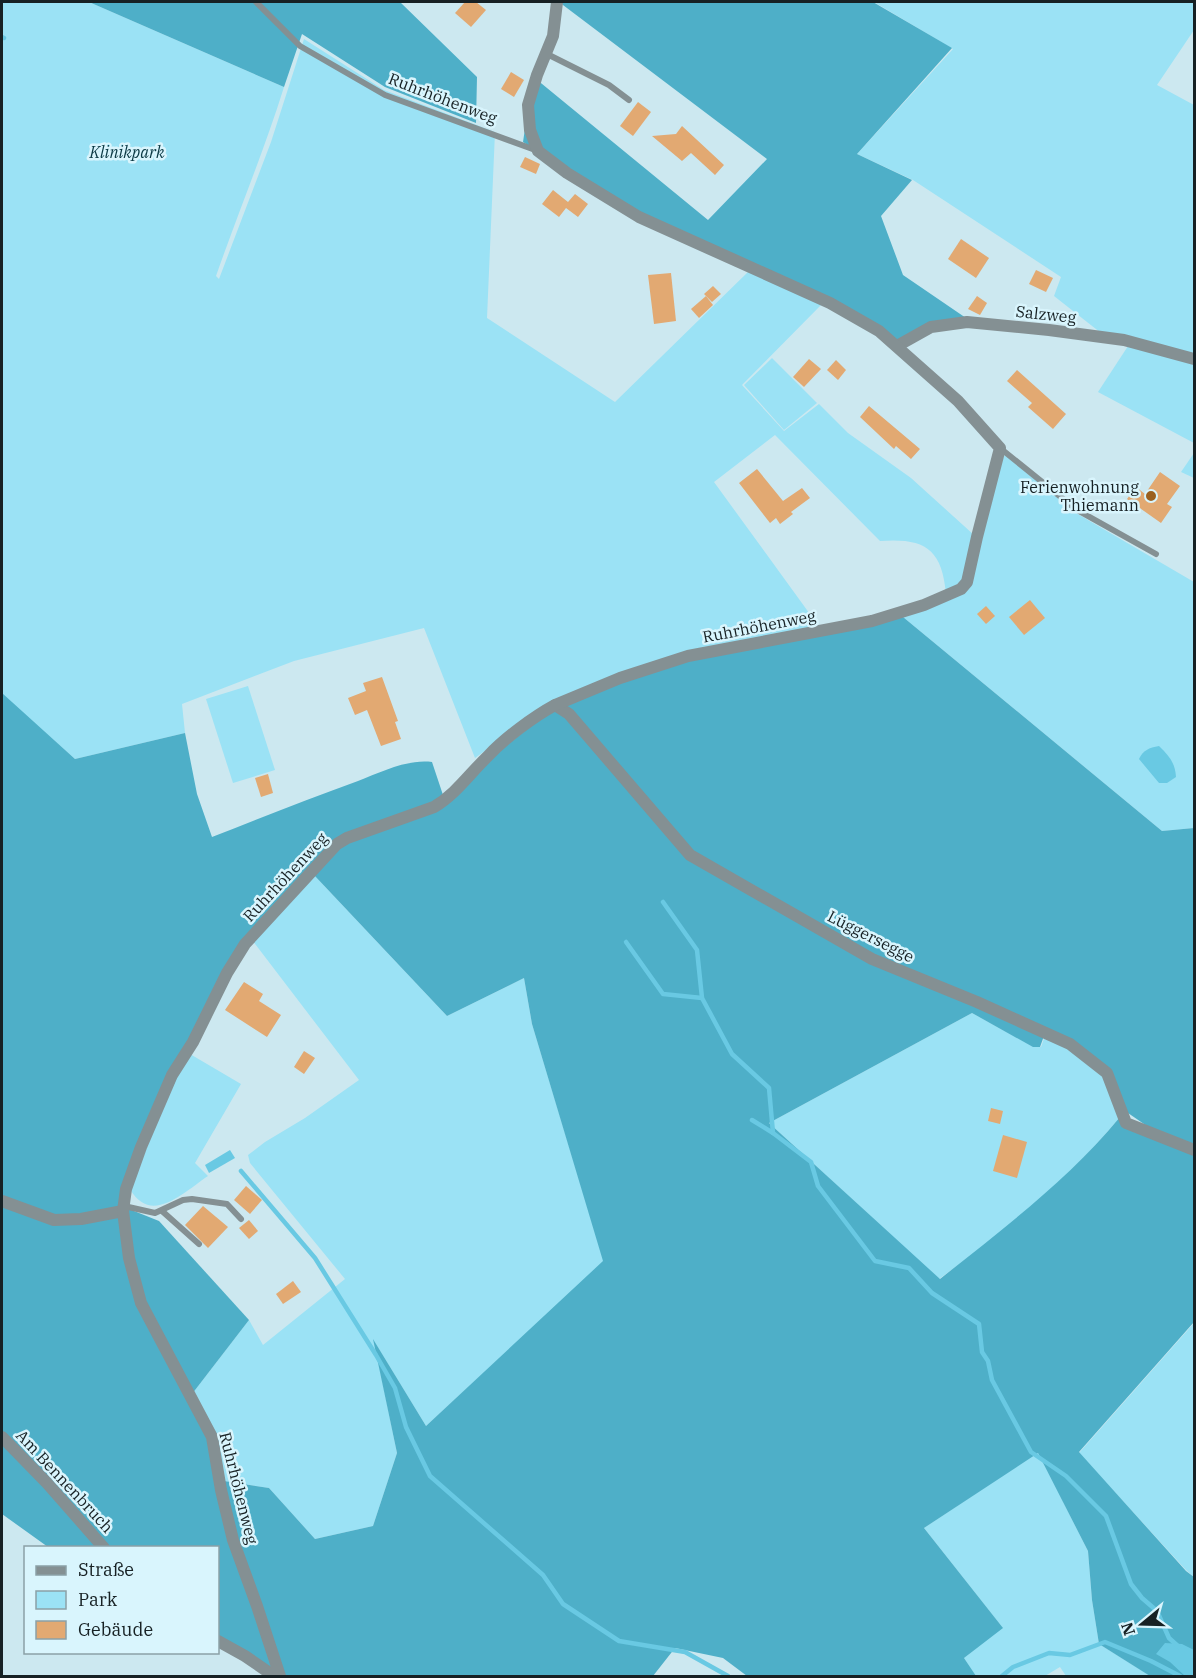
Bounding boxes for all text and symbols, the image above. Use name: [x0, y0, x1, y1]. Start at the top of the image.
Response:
street label: Ruhrhöhenweg: [386, 68, 500, 128]
park label: Klinikpark: [89, 142, 165, 162]
street label: Salzweg: [1015, 301, 1078, 327]
place label: Ferienwohnung Thiemann: [1020, 477, 1139, 515]
marker: Ferienwohnung Thiemann: [1144, 489, 1158, 503]
street label: Ruhrhöhenweg: [701, 605, 818, 647]
street label: Ruhrhöhenweg: [239, 828, 332, 926]
street label: Lüggersegge: [824, 906, 918, 966]
street label: Am Bennenbruch: [12, 1425, 118, 1537]
street label: Ruhrhöhenweg: [215, 1430, 263, 1546]
legend: [24, 1546, 219, 1654]
text: Straße: [78, 1558, 134, 1581]
text: Park: [78, 1588, 118, 1611]
north arrow: [1112, 1594, 1172, 1654]
text: Gebäude: [78, 1618, 153, 1641]
text: N: [1116, 1620, 1139, 1638]

